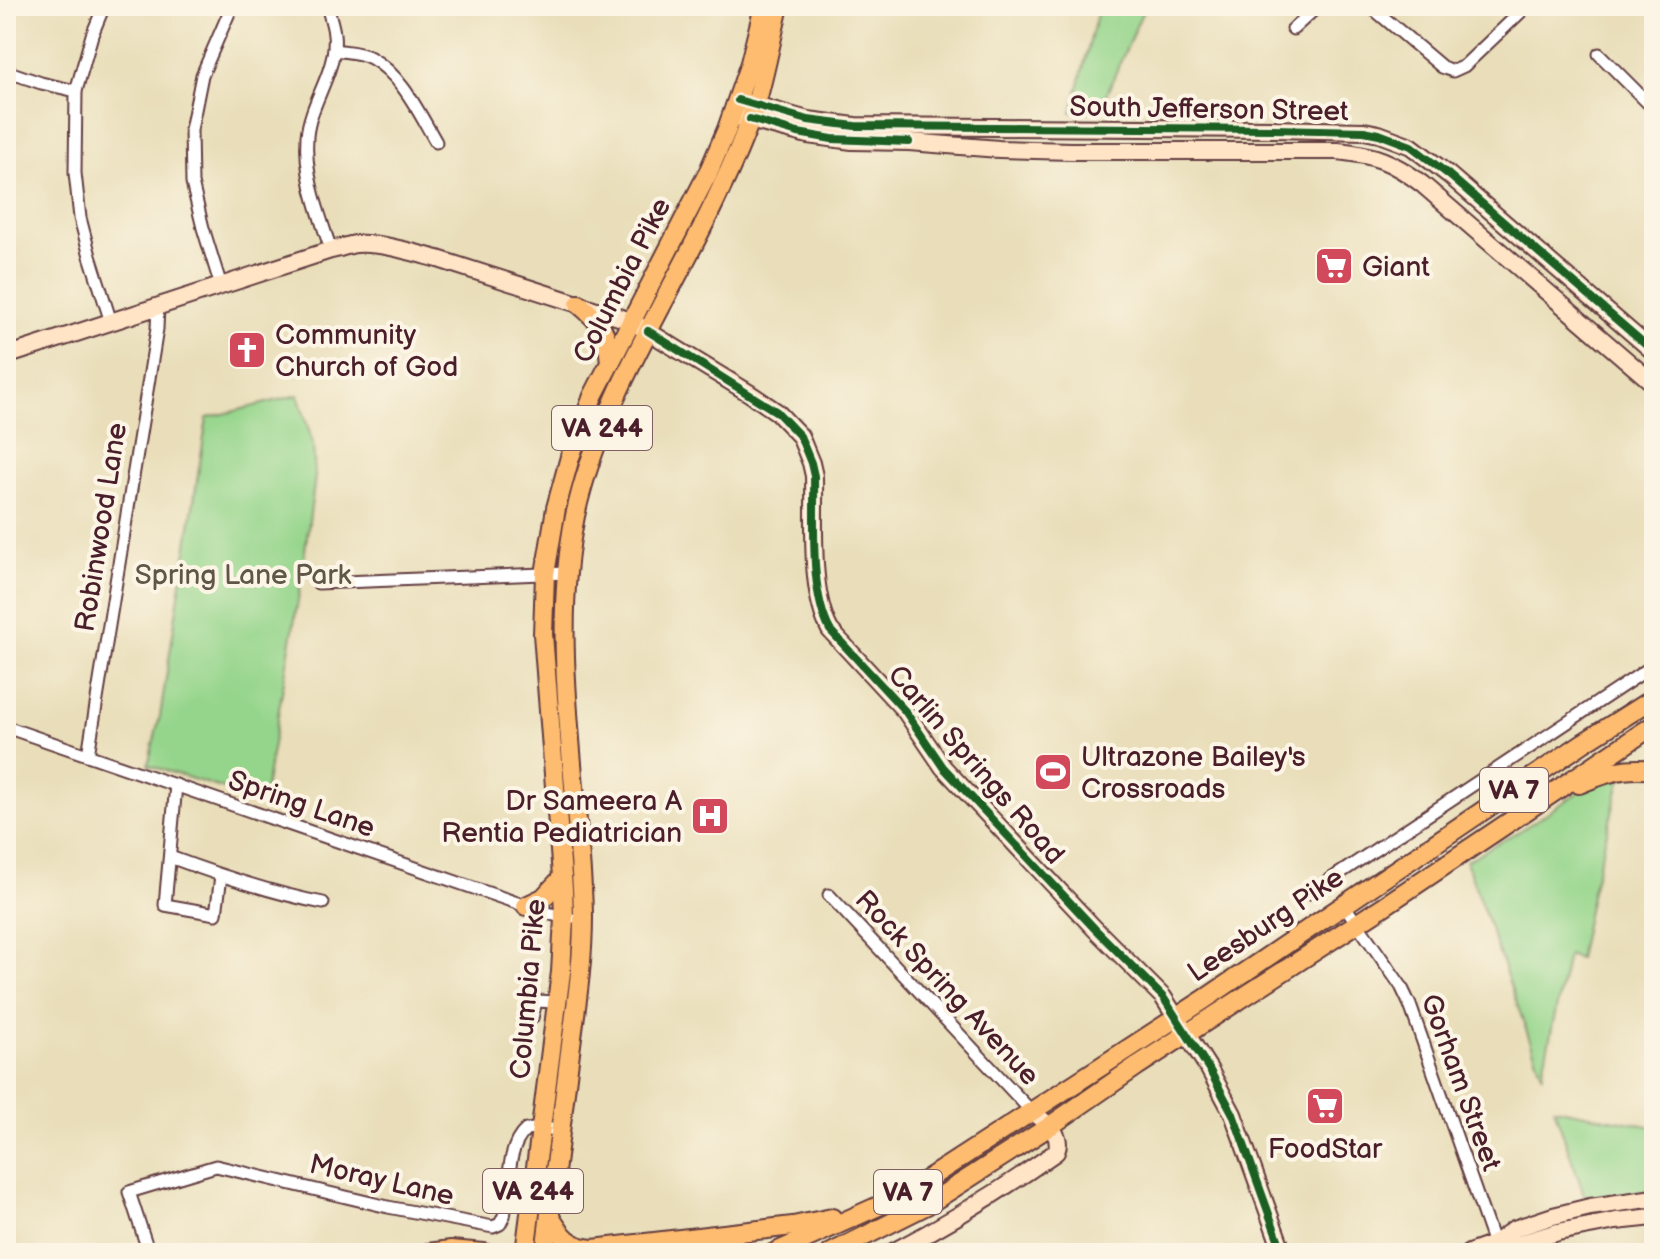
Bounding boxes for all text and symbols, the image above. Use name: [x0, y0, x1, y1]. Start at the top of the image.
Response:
street label: South Jefferson Street: [1069, 91, 1349, 128]
street label: Columbia Pike: [567, 193, 678, 369]
supermarket icon: Giant: [1313, 245, 1355, 287]
place label: Giant: [1362, 251, 1430, 284]
place label: Community Church of God: [275, 319, 458, 384]
church icon: Community Church of God: [226, 329, 268, 371]
road number: VA 244: [552, 406, 652, 450]
street label: Robinwood Lane: [69, 420, 134, 634]
park label: Spring Lane Park: [135, 559, 352, 592]
street label: Carlin Springs Road: [881, 659, 1071, 871]
place label: Ultrazone Bailey's Crossroads: [1081, 741, 1306, 806]
sports icon: Ultrazone Bailey's Crossroads: [1032, 751, 1074, 793]
street label: Spring Lane: [224, 764, 379, 845]
road number: VA 7: [1480, 768, 1548, 812]
place label: Dr Sameera A Rentia Pediatrician: [441, 785, 683, 850]
hospital icon: Dr Sameera A Rentia Pediatrician: [689, 795, 731, 837]
street label: Leesburg Pike: [1182, 861, 1350, 989]
street label: Rock Spring Avenue: [848, 884, 1046, 1092]
street label: Columbia Pike: [504, 898, 553, 1081]
street label: Gorham Street: [1413, 990, 1508, 1176]
supermarket icon: FoodStar: [1304, 1085, 1346, 1127]
place label: FoodStar: [1268, 1133, 1383, 1166]
street label: Moray Lane: [306, 1148, 457, 1213]
road number: VA 244: [483, 1169, 583, 1213]
road number: VA 7: [874, 1170, 942, 1214]

